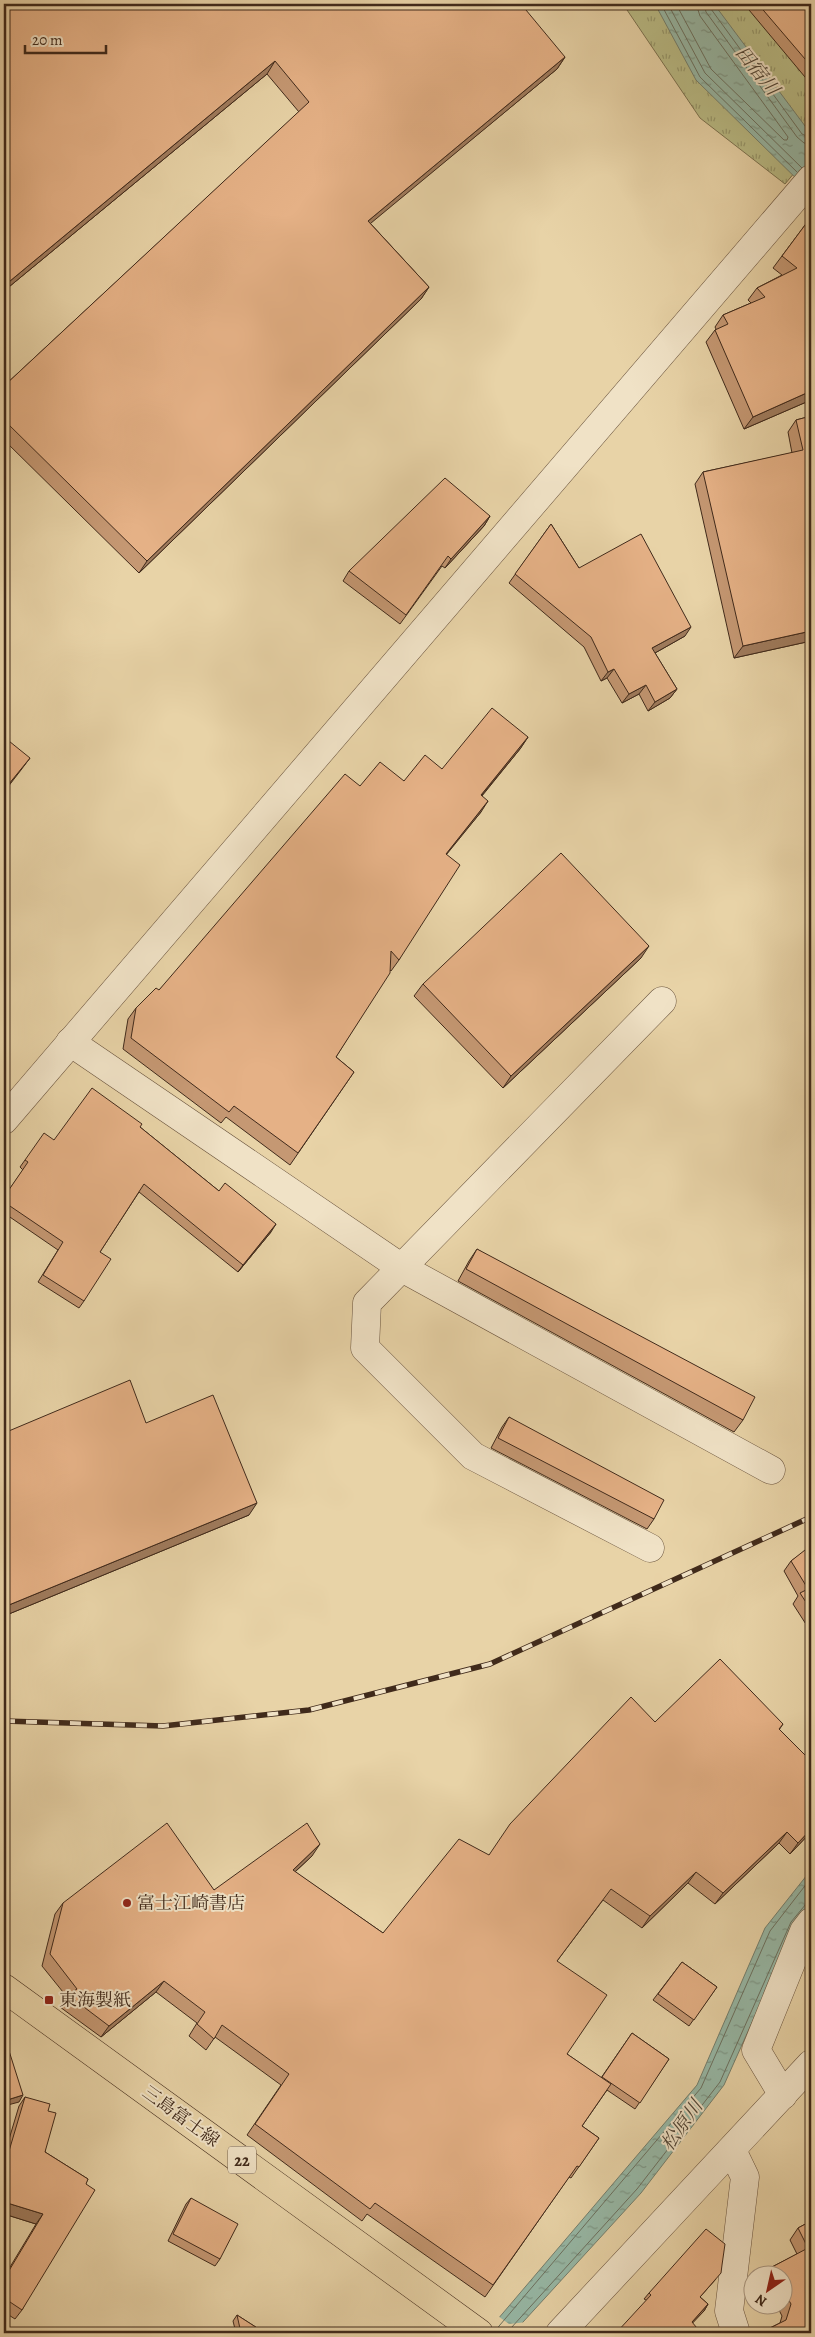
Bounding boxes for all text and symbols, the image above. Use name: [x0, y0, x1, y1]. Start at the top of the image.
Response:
scale bar: [25, 22, 106, 54]
text: 20 m: [32, 30, 63, 50]
water label: 田宿川: [729, 40, 787, 103]
place label: 富士江崎書店: [137, 1891, 245, 1915]
marker: 富士江崎書店: [121, 1897, 133, 1909]
place label: 東海製紙: [59, 1988, 131, 2012]
marker: 東海製紙: [43, 1994, 55, 2006]
street label: 三島富士線: [138, 2080, 224, 2152]
water label: 松原川: [655, 2093, 710, 2156]
road number: 22: [228, 2146, 256, 2174]
north arrow: [742, 2264, 792, 2314]
text: N: [751, 2290, 771, 2311]

